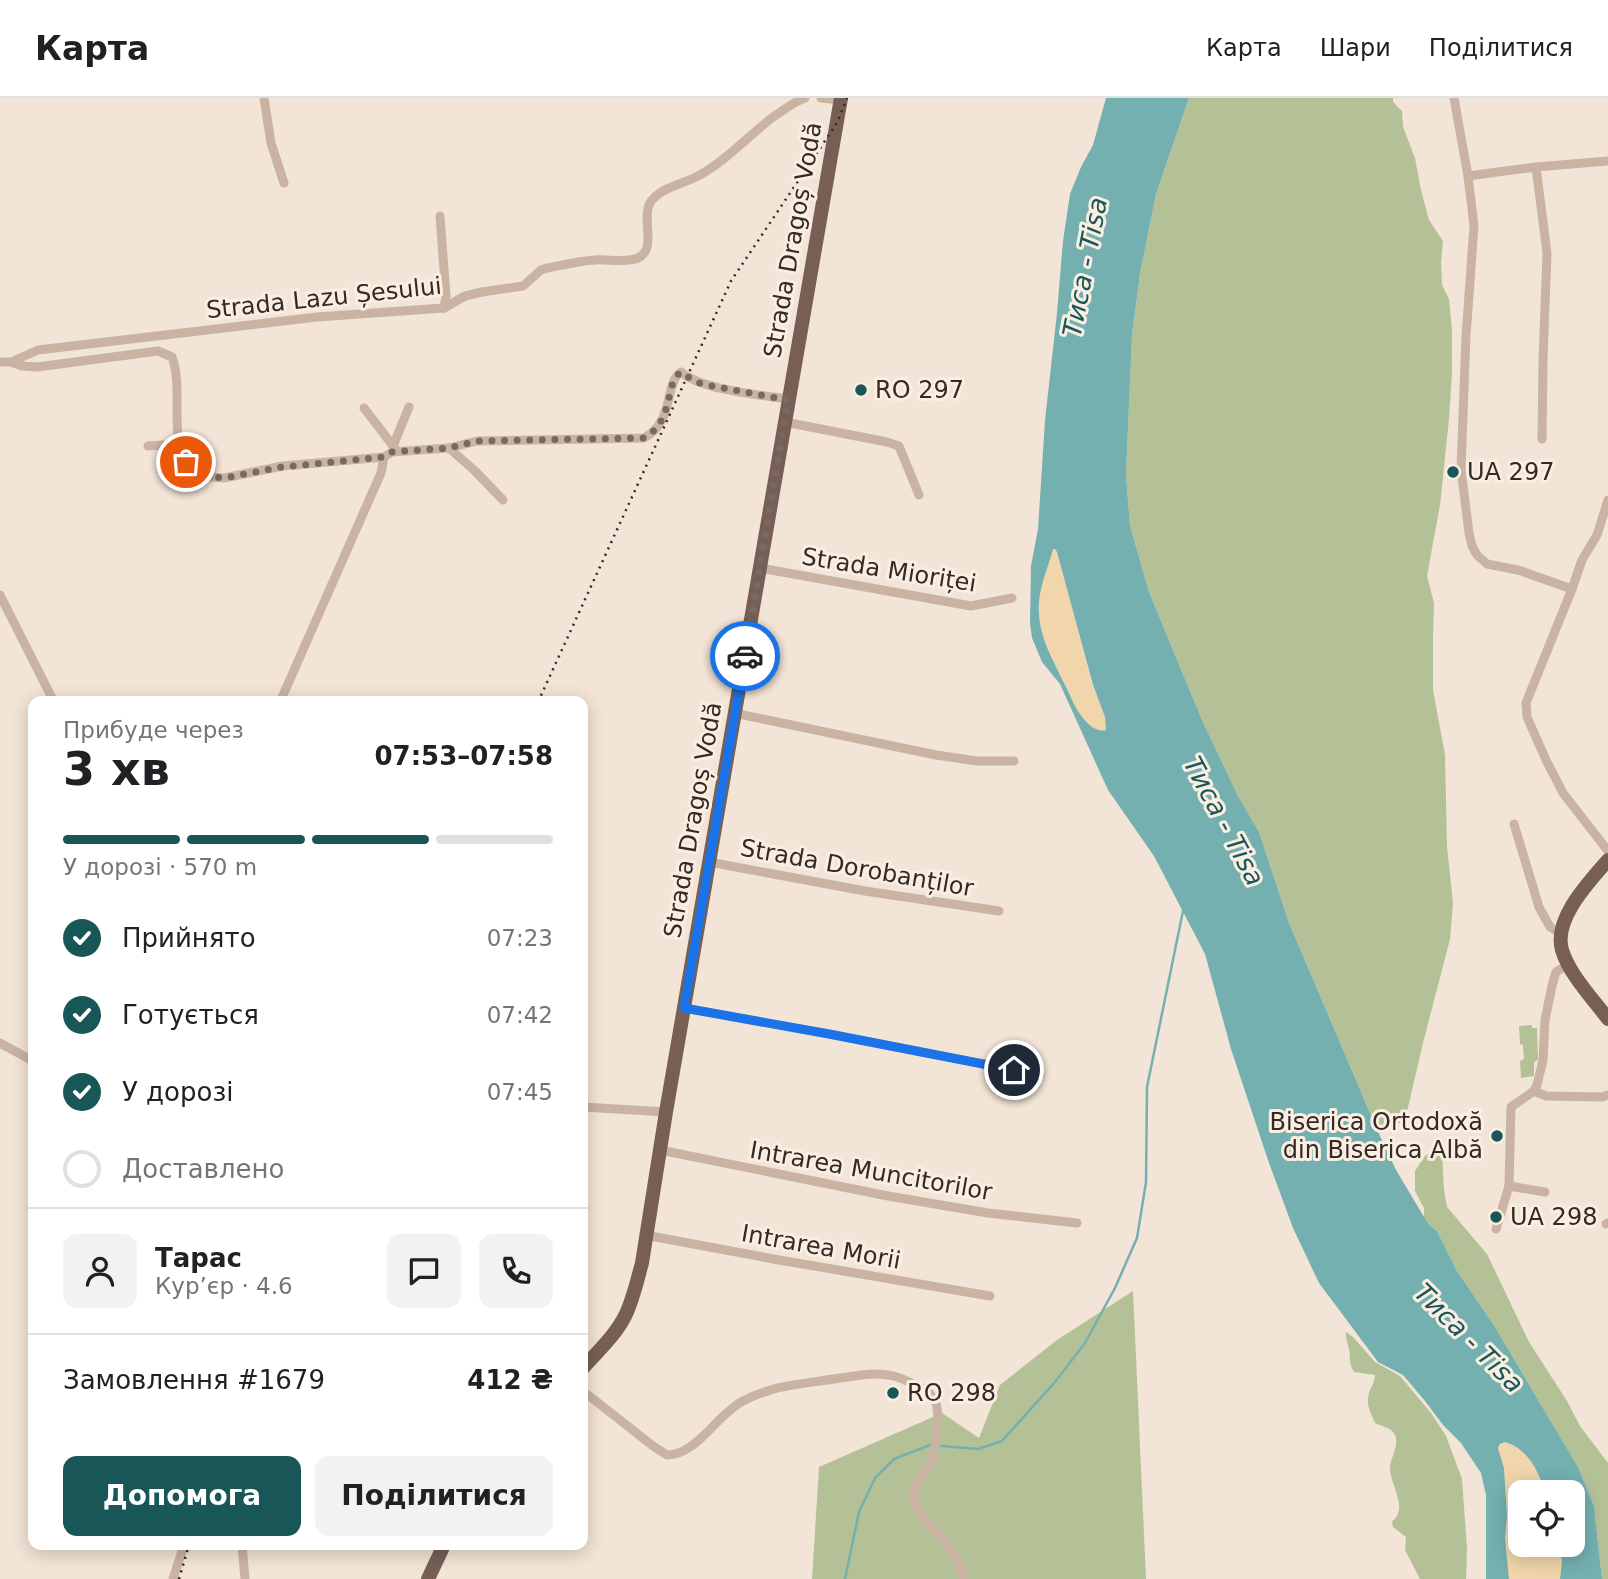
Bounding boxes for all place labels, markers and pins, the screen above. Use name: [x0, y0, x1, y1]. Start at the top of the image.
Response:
place label: RO 297: [875, 376, 964, 404]
marker: RO 297: [853, 382, 869, 398]
pin: [156, 432, 216, 492]
place label: UA 297: [1467, 458, 1554, 486]
marker: UA 297: [1445, 464, 1461, 480]
pin: [984, 1040, 1044, 1100]
place label: Biserica Ortodoxă din Biserica Albă: [1270, 1108, 1483, 1164]
marker: Biserica Ortodoxă din Biserica Albă: [1489, 1128, 1505, 1144]
place label: UA 298: [1510, 1203, 1597, 1231]
marker: UA 298: [1488, 1209, 1504, 1225]
place label: RO 298: [907, 1379, 996, 1407]
marker: RO 298: [885, 1385, 901, 1401]

